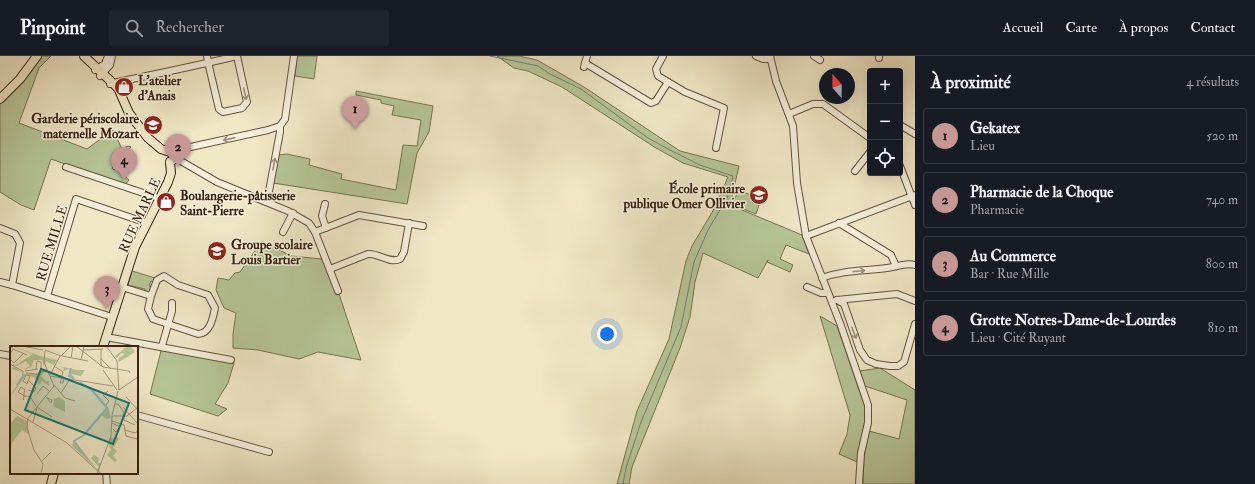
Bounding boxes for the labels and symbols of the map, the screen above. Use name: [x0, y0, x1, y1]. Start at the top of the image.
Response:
north arrow: [819, 68, 855, 104]
place label: L'atelier d'Anais: [138, 73, 182, 104]
shop icon: L'atelier d'Anais: [113, 76, 135, 98]
one-way arrow: [241, 87, 249, 100]
pin: 1: [342, 96, 368, 129]
place label: Garderie périscolaire maternelle Mozart: [31, 111, 140, 142]
school or university icon: Garderie périscolaire maternelle Mozart: [142, 114, 164, 136]
pin: 2: [165, 134, 191, 167]
one-way arrow: [223, 135, 236, 143]
pin: 4: [111, 147, 137, 180]
one-way arrow: [271, 158, 279, 171]
street label: RUE MARLE: [116, 175, 164, 255]
place label: École primaire publique Omer Ollivier: [623, 179, 746, 213]
school or university icon: École primaire publique Omer Ollivier: [748, 184, 770, 206]
place label: Boulangerie-pâtisserie Saint-Pierre: [180, 188, 296, 219]
shop icon: Boulangerie-pâtisserie Saint-Pierre: [155, 191, 177, 213]
street label: RUE MILLE: [33, 204, 71, 283]
place label: Groupe scolaire Louis Bartier: [231, 237, 313, 268]
school or university icon: Groupe scolaire Louis Bartier: [206, 240, 228, 262]
one-way arrow: [852, 267, 865, 274]
pin: 3: [94, 276, 120, 309]
your location: [597, 324, 617, 344]
one-way arrow: [851, 327, 858, 340]
inset map: [10, 346, 138, 474]

